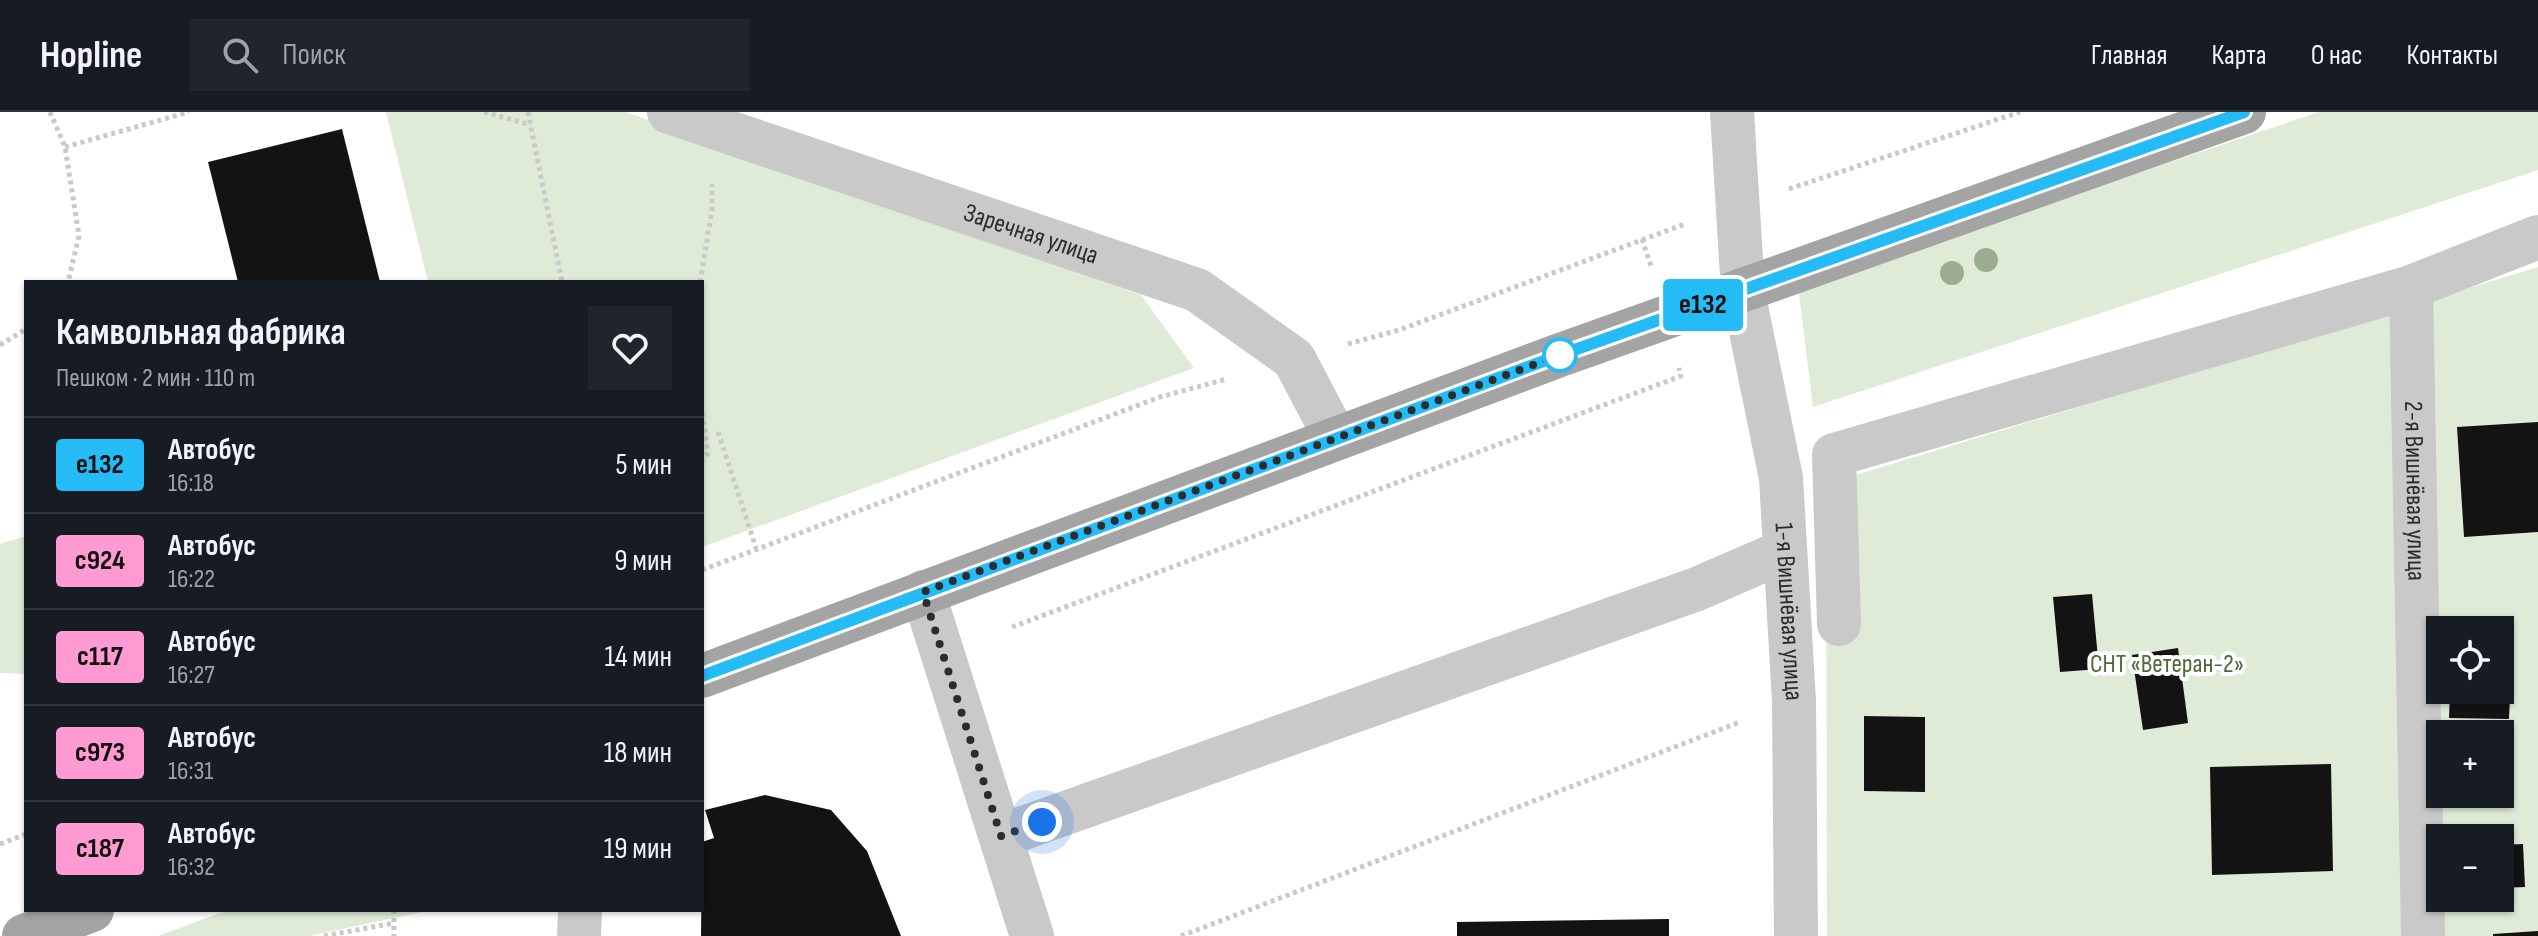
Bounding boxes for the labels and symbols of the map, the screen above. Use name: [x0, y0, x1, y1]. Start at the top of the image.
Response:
street label: Заречная улица: [960, 197, 1102, 271]
line badge: е132: [1647, 279, 1759, 331]
unlabelled marker: [1543, 338, 1577, 372]
street label: 2-я Вишнёвая улица: [2398, 401, 2432, 581]
street label: 1-я Вишнёвая улица: [1768, 522, 1809, 702]
park label: СНТ «Ветеран-2»: [2090, 649, 2244, 680]
your location: [1022, 802, 1062, 842]

